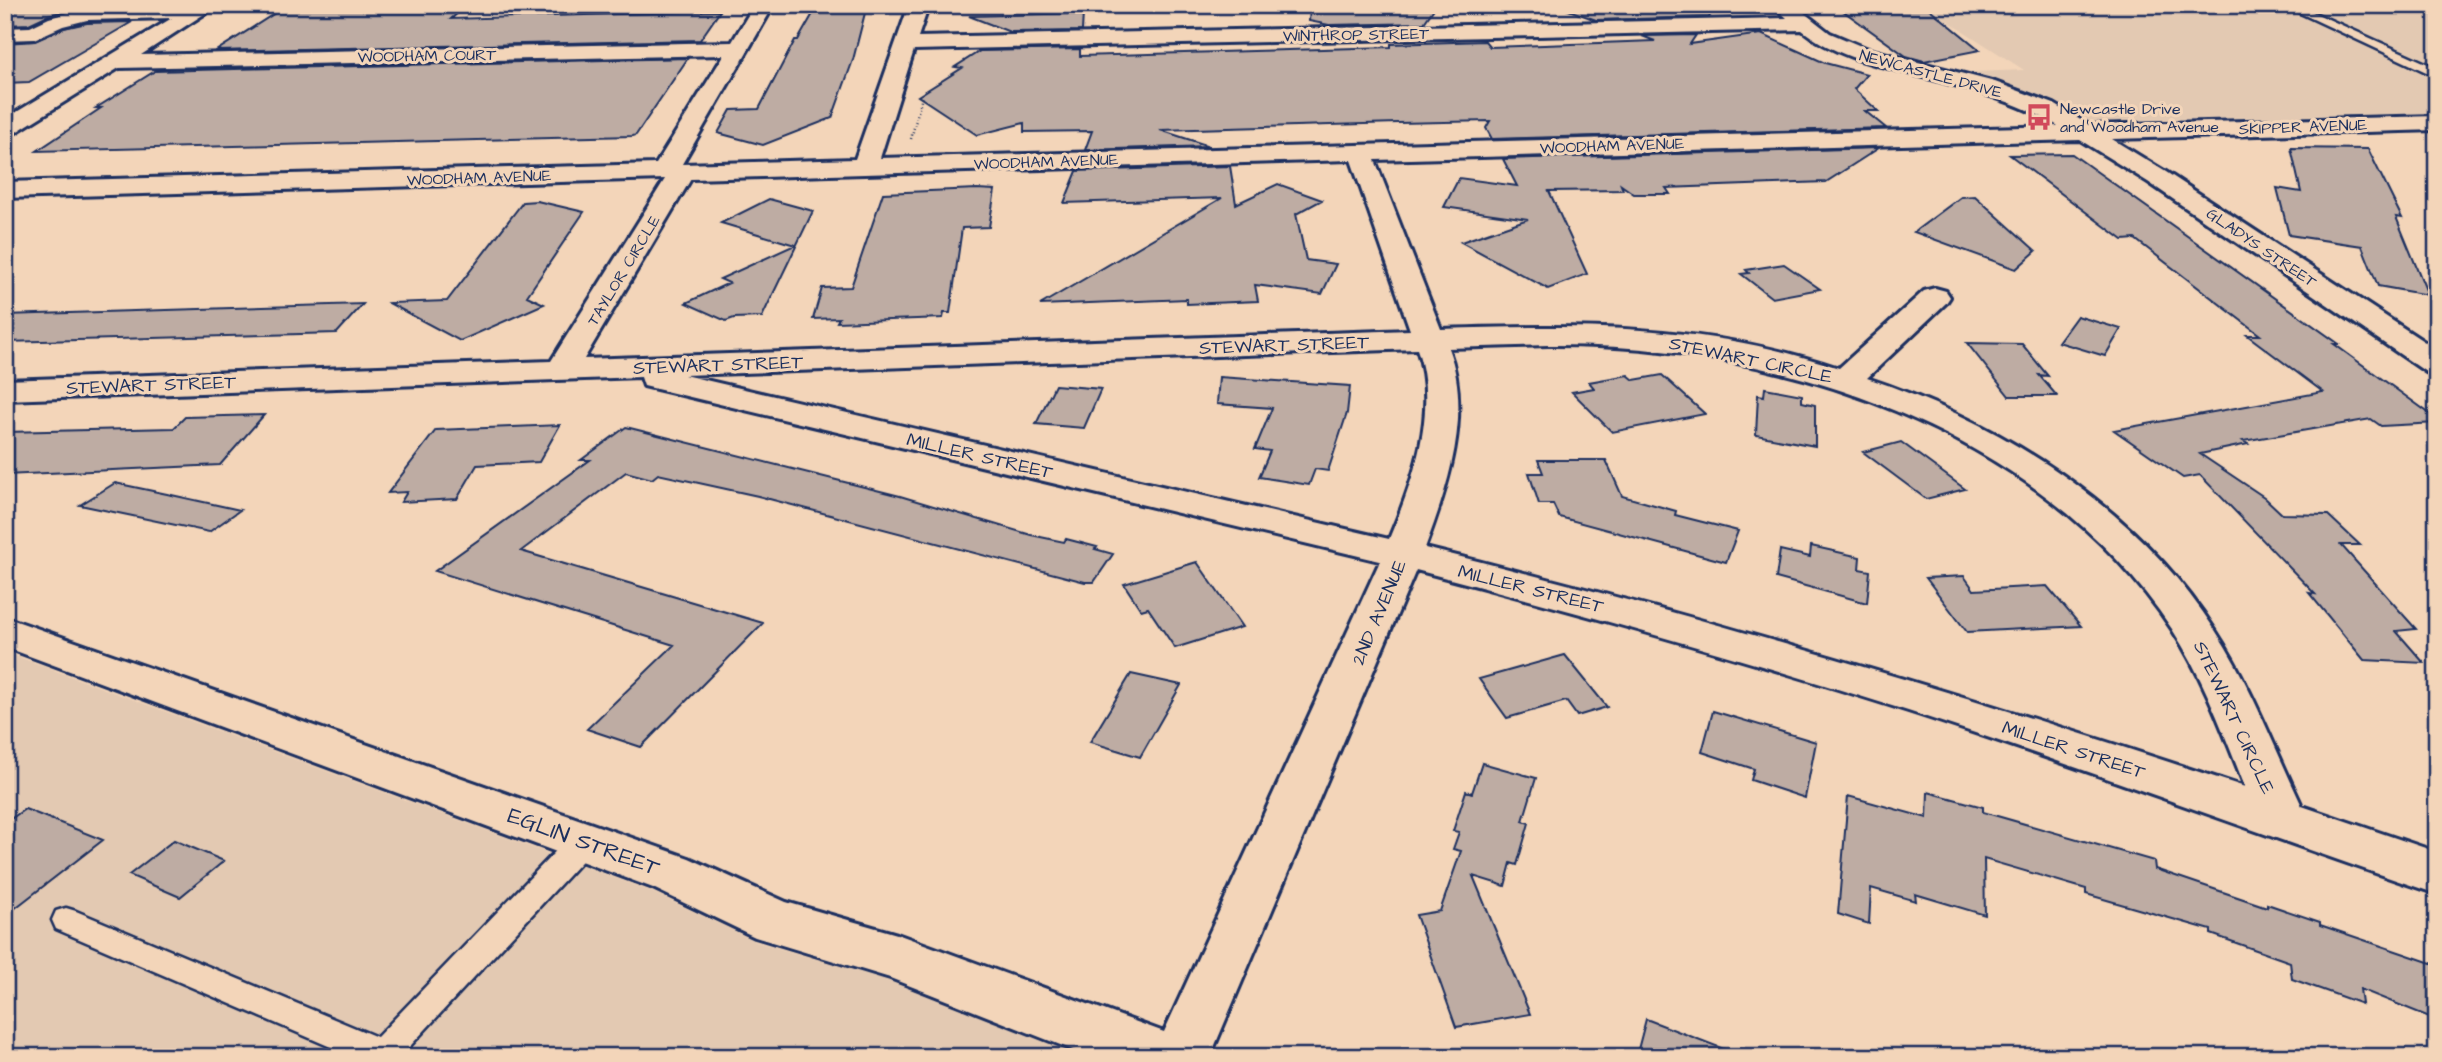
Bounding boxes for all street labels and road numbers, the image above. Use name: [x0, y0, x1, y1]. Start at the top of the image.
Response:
street label: WINTHROP STREET: [1283, 23, 1429, 47]
street label: WOODHAM COURT: [357, 44, 497, 68]
street label: NEWCASTLE DRIVE: [1857, 44, 2005, 104]
street label: SKIPPER AVENUE: [2239, 114, 2368, 140]
street label: WOODHAM AVENUE: [1539, 132, 1685, 160]
street label: WOODHAM AVENUE: [973, 148, 1119, 176]
street label: WOODHAM AVENUE: [406, 164, 552, 192]
street label: GLADYS STREET: [2202, 203, 2321, 293]
street label: TAYLOR CIRCLE: [582, 211, 666, 330]
street label: STEWART STREET: [1199, 329, 1370, 362]
street label: STEWART CIRCLE: [1667, 330, 1835, 391]
street label: STEWART STREET: [633, 349, 804, 382]
street label: STEWART STREET: [66, 369, 237, 402]
street label: MILLER STREET: [904, 427, 1056, 486]
street label: 2ND AVENUE: [1345, 556, 1414, 669]
street label: MILLER STREET: [1455, 558, 1606, 621]
street label: STEWART CIRCLE: [2186, 637, 2281, 799]
street label: MILLER STREET: [1998, 715, 2149, 786]
street label: EGLIN STREET: [503, 800, 665, 885]

